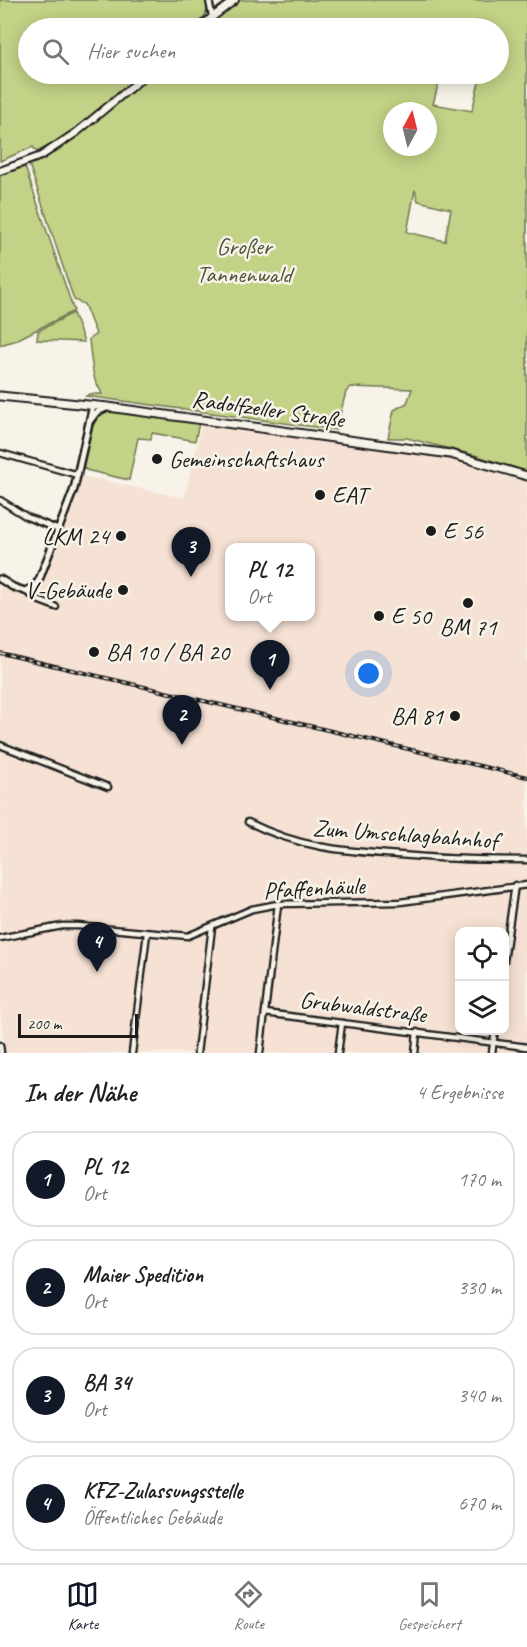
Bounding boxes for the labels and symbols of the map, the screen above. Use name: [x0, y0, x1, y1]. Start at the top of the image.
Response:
north arrow: [383, 102, 437, 156]
park label: Großer Tannenwald: [196, 231, 295, 289]
street label: Radolfzeller Straße: [190, 383, 348, 435]
place label: Gemeinschaftshaus: [169, 444, 325, 474]
marker: Gemeinschaftshaus: [150, 452, 164, 466]
place label: EAT: [332, 480, 372, 510]
marker: EAT: [313, 488, 327, 502]
place label: E 56: [443, 516, 484, 546]
place label: LKM 24: [42, 521, 111, 551]
marker: E 56: [424, 524, 438, 538]
pin: 3: [172, 528, 210, 577]
marker: LKM 24: [114, 529, 128, 543]
place label: V-Gebäude: [25, 575, 113, 605]
marker: V-Gebäude: [116, 583, 130, 597]
marker: BM 71: [461, 596, 475, 610]
place label: E 50: [391, 601, 433, 631]
marker: E 50: [372, 609, 386, 623]
place label: BM 71: [439, 612, 498, 642]
place label: BA 10 / BA 20: [106, 637, 232, 667]
pin: 1: [250, 640, 290, 690]
marker: BA 10 / BA 20: [87, 645, 101, 659]
your location: [354, 659, 383, 688]
pin: 2: [162, 696, 201, 745]
place label: BA 81: [391, 701, 444, 731]
marker: BA 81: [448, 709, 462, 723]
street label: Zum Umschlagbahnhof: [312, 813, 504, 856]
street label: Pfaffenhäule: [262, 870, 368, 906]
pin: 4: [78, 922, 116, 972]
street label: Grubwaldstraße: [298, 984, 430, 1030]
scale bar: [18, 1011, 138, 1038]

